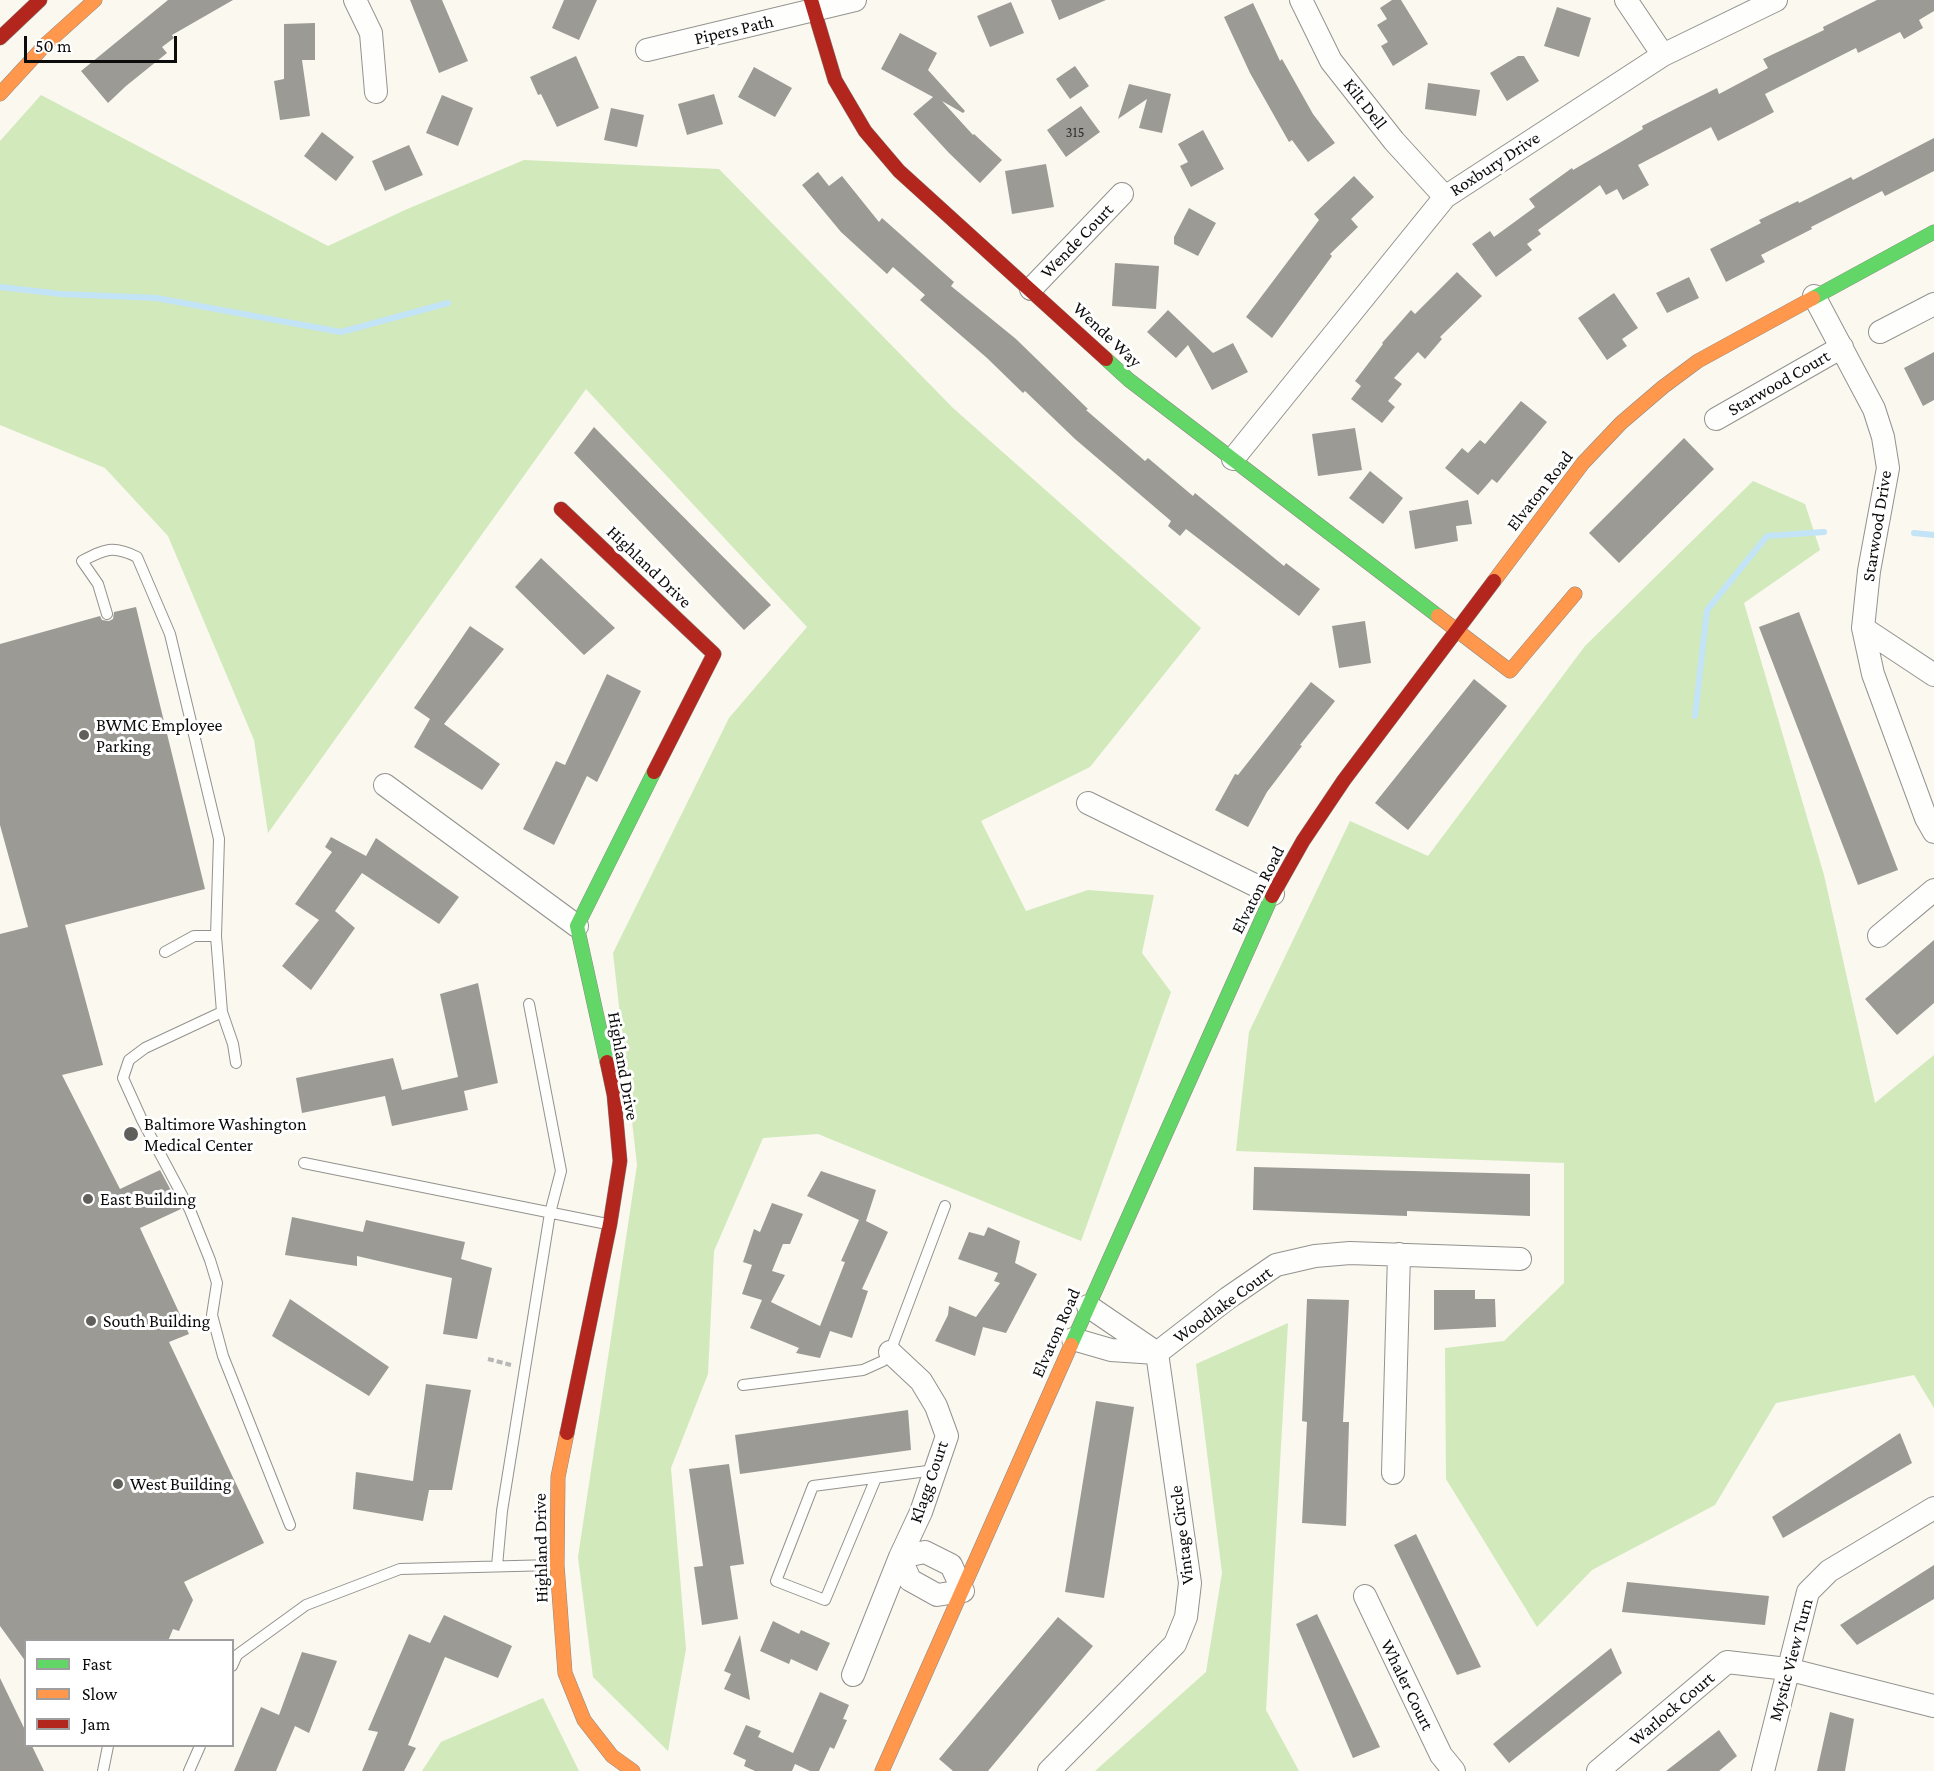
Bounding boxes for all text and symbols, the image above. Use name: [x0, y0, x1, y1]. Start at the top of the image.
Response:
street label: Pipers Path: [692, 10, 776, 50]
scale bar: [27, 24, 180, 62]
text: 50 m: [35, 36, 72, 56]
street label: Kilt Dell: [1338, 74, 1392, 134]
house number: 315: [1065, 123, 1085, 141]
street label: Roxbury Drive: [1446, 127, 1544, 201]
street label: Wende Court: [1036, 199, 1118, 283]
street label: Wende Way: [1068, 298, 1146, 372]
street label: Starwood Court: [1724, 345, 1834, 421]
street label: Elvaton Road: [1502, 447, 1578, 535]
street label: Starwood Drive: [1858, 469, 1896, 583]
street label: Highland Drive: [602, 521, 696, 613]
place label: BWMC Employee Parking: [96, 714, 222, 756]
marker: BWMC Employee Parking: [77, 728, 91, 742]
street label: Elvaton Road: [1227, 843, 1289, 937]
street label: Highland Drive: [603, 1010, 643, 1122]
place label: Baltimore Washington Medical Center: [144, 1113, 307, 1156]
marker: Baltimore Washington Medical Center: [122, 1125, 140, 1143]
place label: East Building: [100, 1188, 196, 1210]
marker: East Building: [81, 1192, 95, 1206]
street label: Woodlake Court: [1169, 1262, 1277, 1348]
street label: Elvaton Road: [1027, 1285, 1085, 1381]
place label: South Building: [103, 1310, 210, 1332]
marker: South Building: [84, 1314, 98, 1328]
street label: Klagg Court: [905, 1438, 953, 1526]
place label: West Building: [130, 1473, 231, 1495]
marker: West Building: [111, 1477, 125, 1491]
street label: Vintage Circle: [1165, 1484, 1199, 1586]
street label: Highland Drive: [529, 1493, 553, 1603]
street label: Mystic View Turn: [1764, 1596, 1818, 1724]
street label: Whaler Court: [1376, 1636, 1438, 1734]
legend: [24, 1639, 234, 1747]
text: Fast: [82, 1654, 112, 1674]
street label: Warlock Court: [1625, 1667, 1719, 1751]
text: Slow: [82, 1684, 117, 1704]
text: Jam: [82, 1714, 110, 1734]

